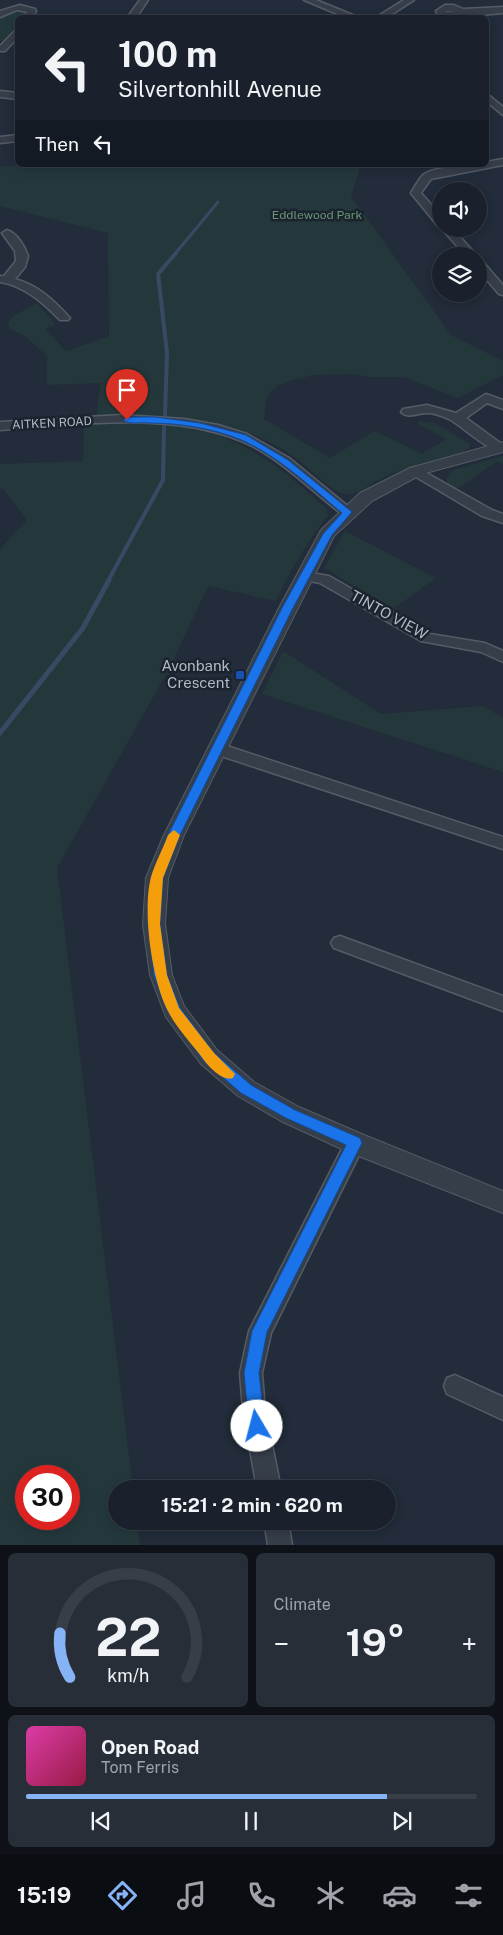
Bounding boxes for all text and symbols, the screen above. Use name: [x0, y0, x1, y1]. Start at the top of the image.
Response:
text: 100 m: [118, 34, 217, 75]
icon: left: [35, 35, 100, 100]
text: Silvertonhill Avenue: [118, 76, 322, 102]
icon: left: [89, 130, 117, 158]
text: Then: [35, 133, 79, 155]
map controls: [432, 182, 487, 302]
button: sound: [432, 182, 487, 237]
park label: Eddlewood Park: [272, 208, 362, 222]
button: layers: [432, 247, 487, 302]
pin: [106, 369, 148, 420]
icon: arrive: [113, 376, 141, 404]
street label: AITKEN ROAD: [12, 414, 92, 432]
street label: TINTO VIEW: [348, 586, 431, 643]
place label: Avonbank Crescent: [161, 657, 230, 691]
marker: Avonbank Crescent: [234, 669, 246, 681]
position arrow: [230, 1399, 282, 1451]
speed limit sign: 30: [15, 1465, 80, 1530]
text: 15:21 · 2 min · 620 m: [161, 1494, 343, 1516]
text: Climate: [274, 1595, 331, 1614]
text: 22: [95, 1607, 161, 1668]
text: 19°: [346, 1620, 405, 1665]
text: −: [274, 1627, 289, 1660]
text: +: [461, 1627, 477, 1660]
text: km/h: [107, 1665, 149, 1686]
text: Open Road: [101, 1736, 199, 1758]
text: Tom Ferris: [101, 1758, 179, 1777]
icon: previous: [87, 1807, 115, 1835]
icon: pause: [237, 1807, 265, 1835]
icon: next: [388, 1807, 416, 1835]
icon: directions: [105, 1878, 140, 1913]
icon: music: [174, 1878, 209, 1913]
icon: phone: [244, 1878, 279, 1913]
icon: climate: [313, 1878, 348, 1913]
icon: car: [382, 1878, 417, 1913]
icon: filters: [451, 1878, 486, 1913]
text: 15:19: [17, 1882, 71, 1908]

